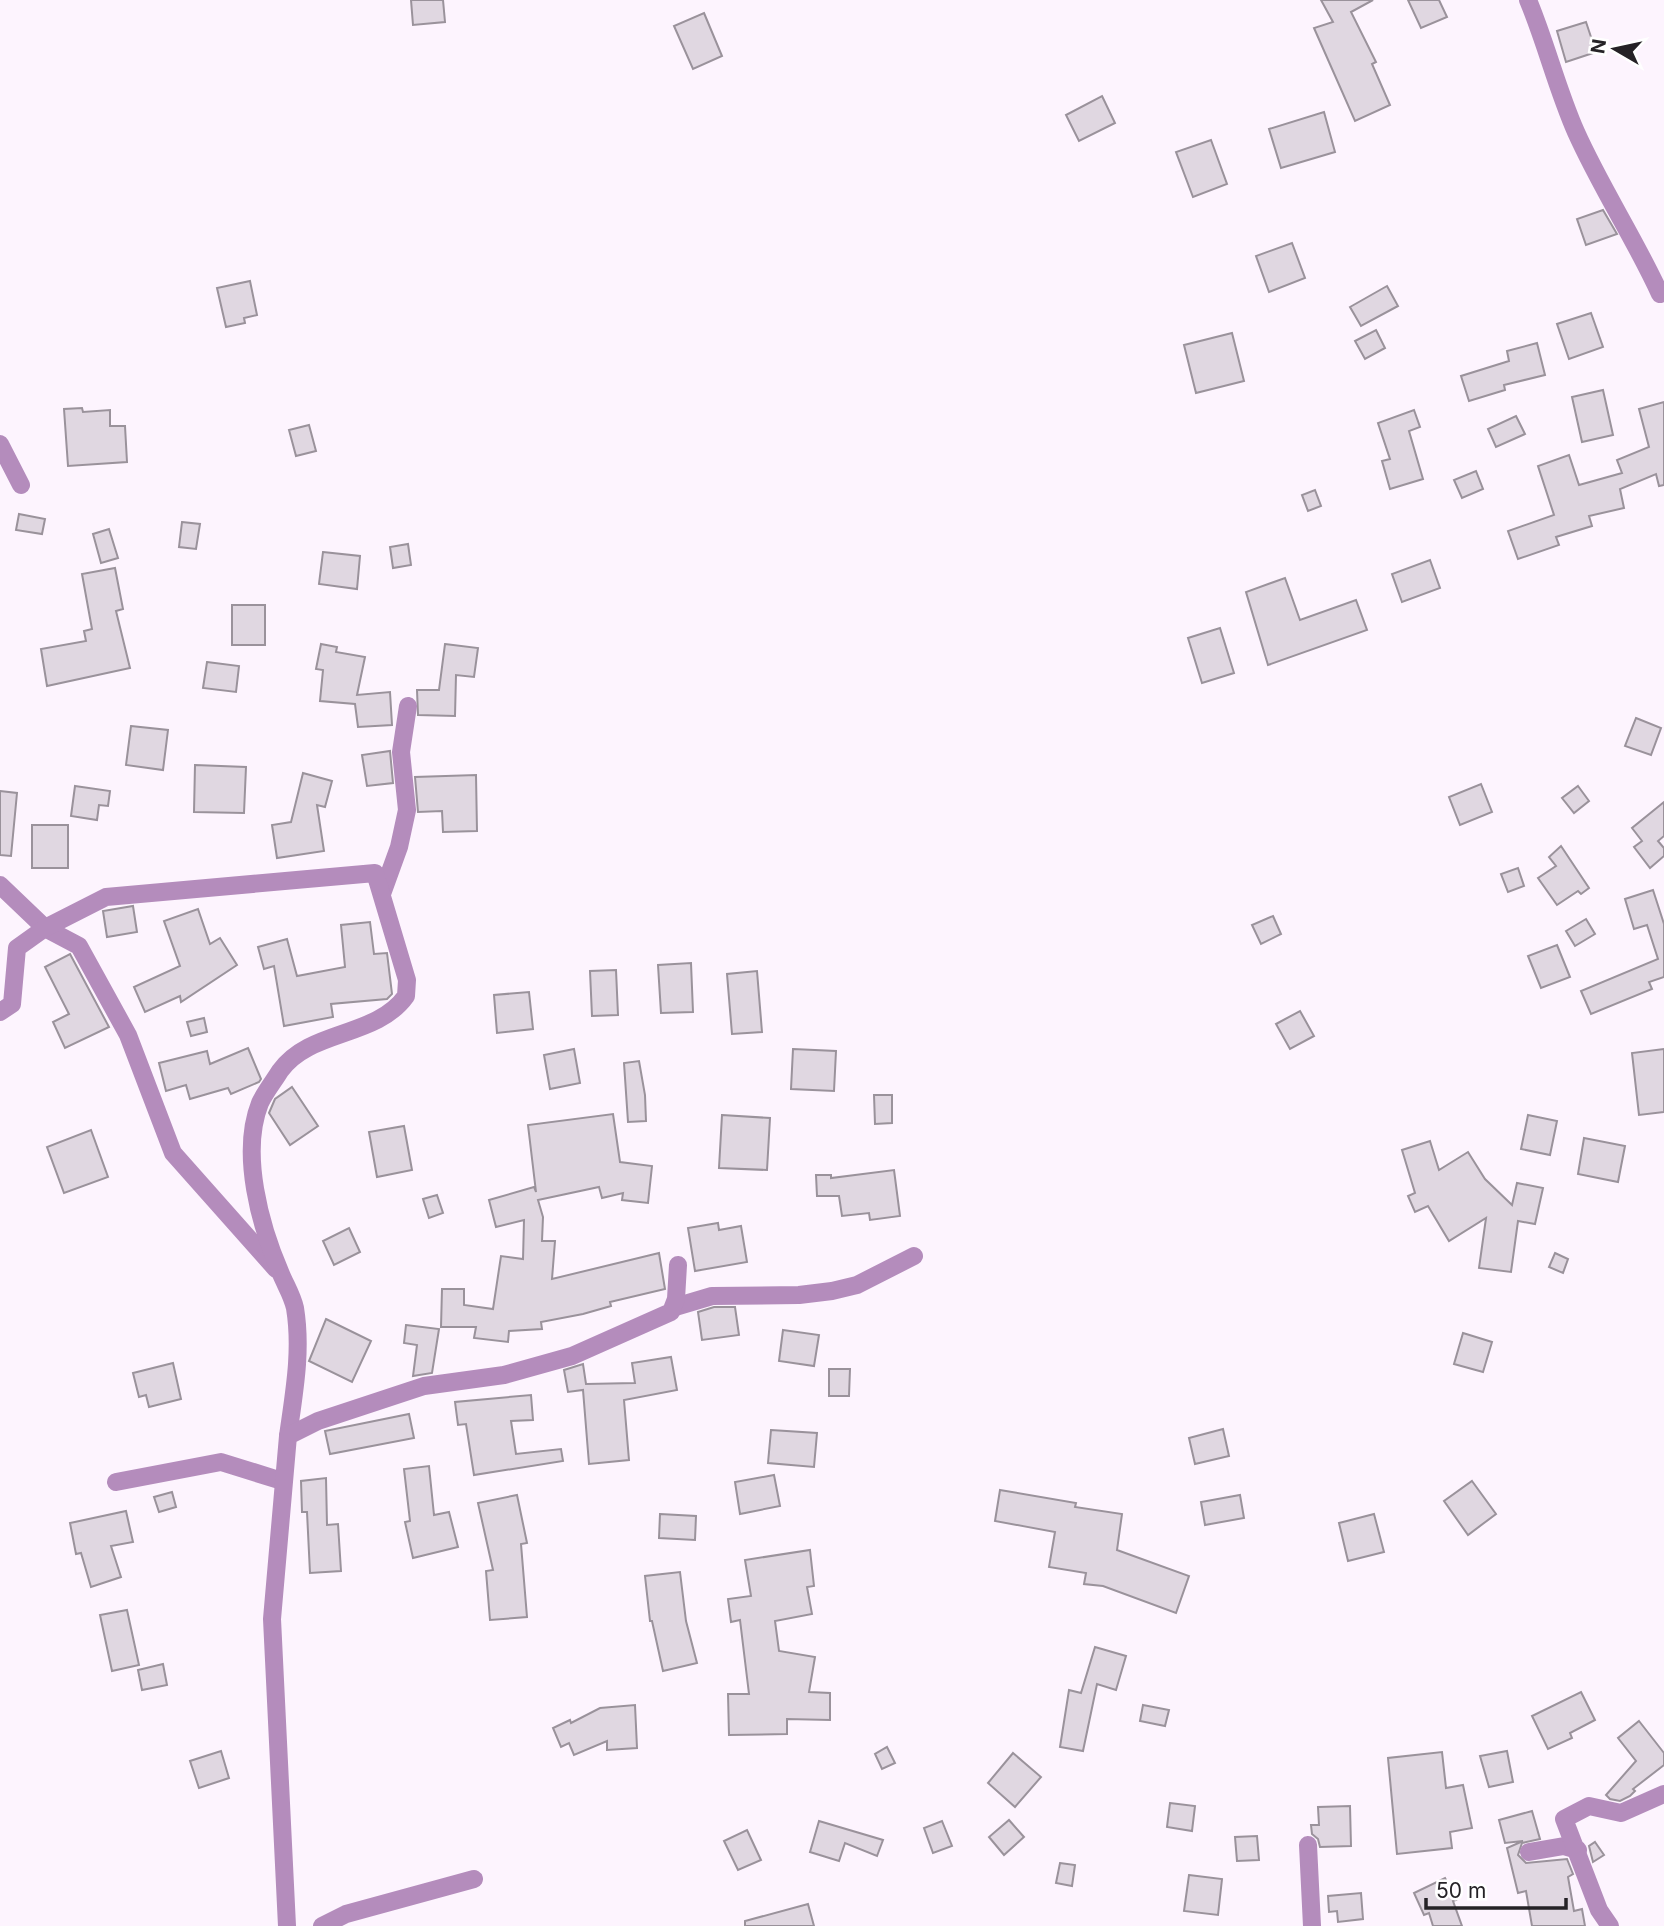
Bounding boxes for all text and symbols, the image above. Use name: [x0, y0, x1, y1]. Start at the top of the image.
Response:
north arrow: [1580, 14, 1650, 84]
text: N: [1586, 37, 1611, 55]
scale bar: [1426, 1867, 1566, 1911]
text: 50 m: [1436, 1878, 1486, 1903]

